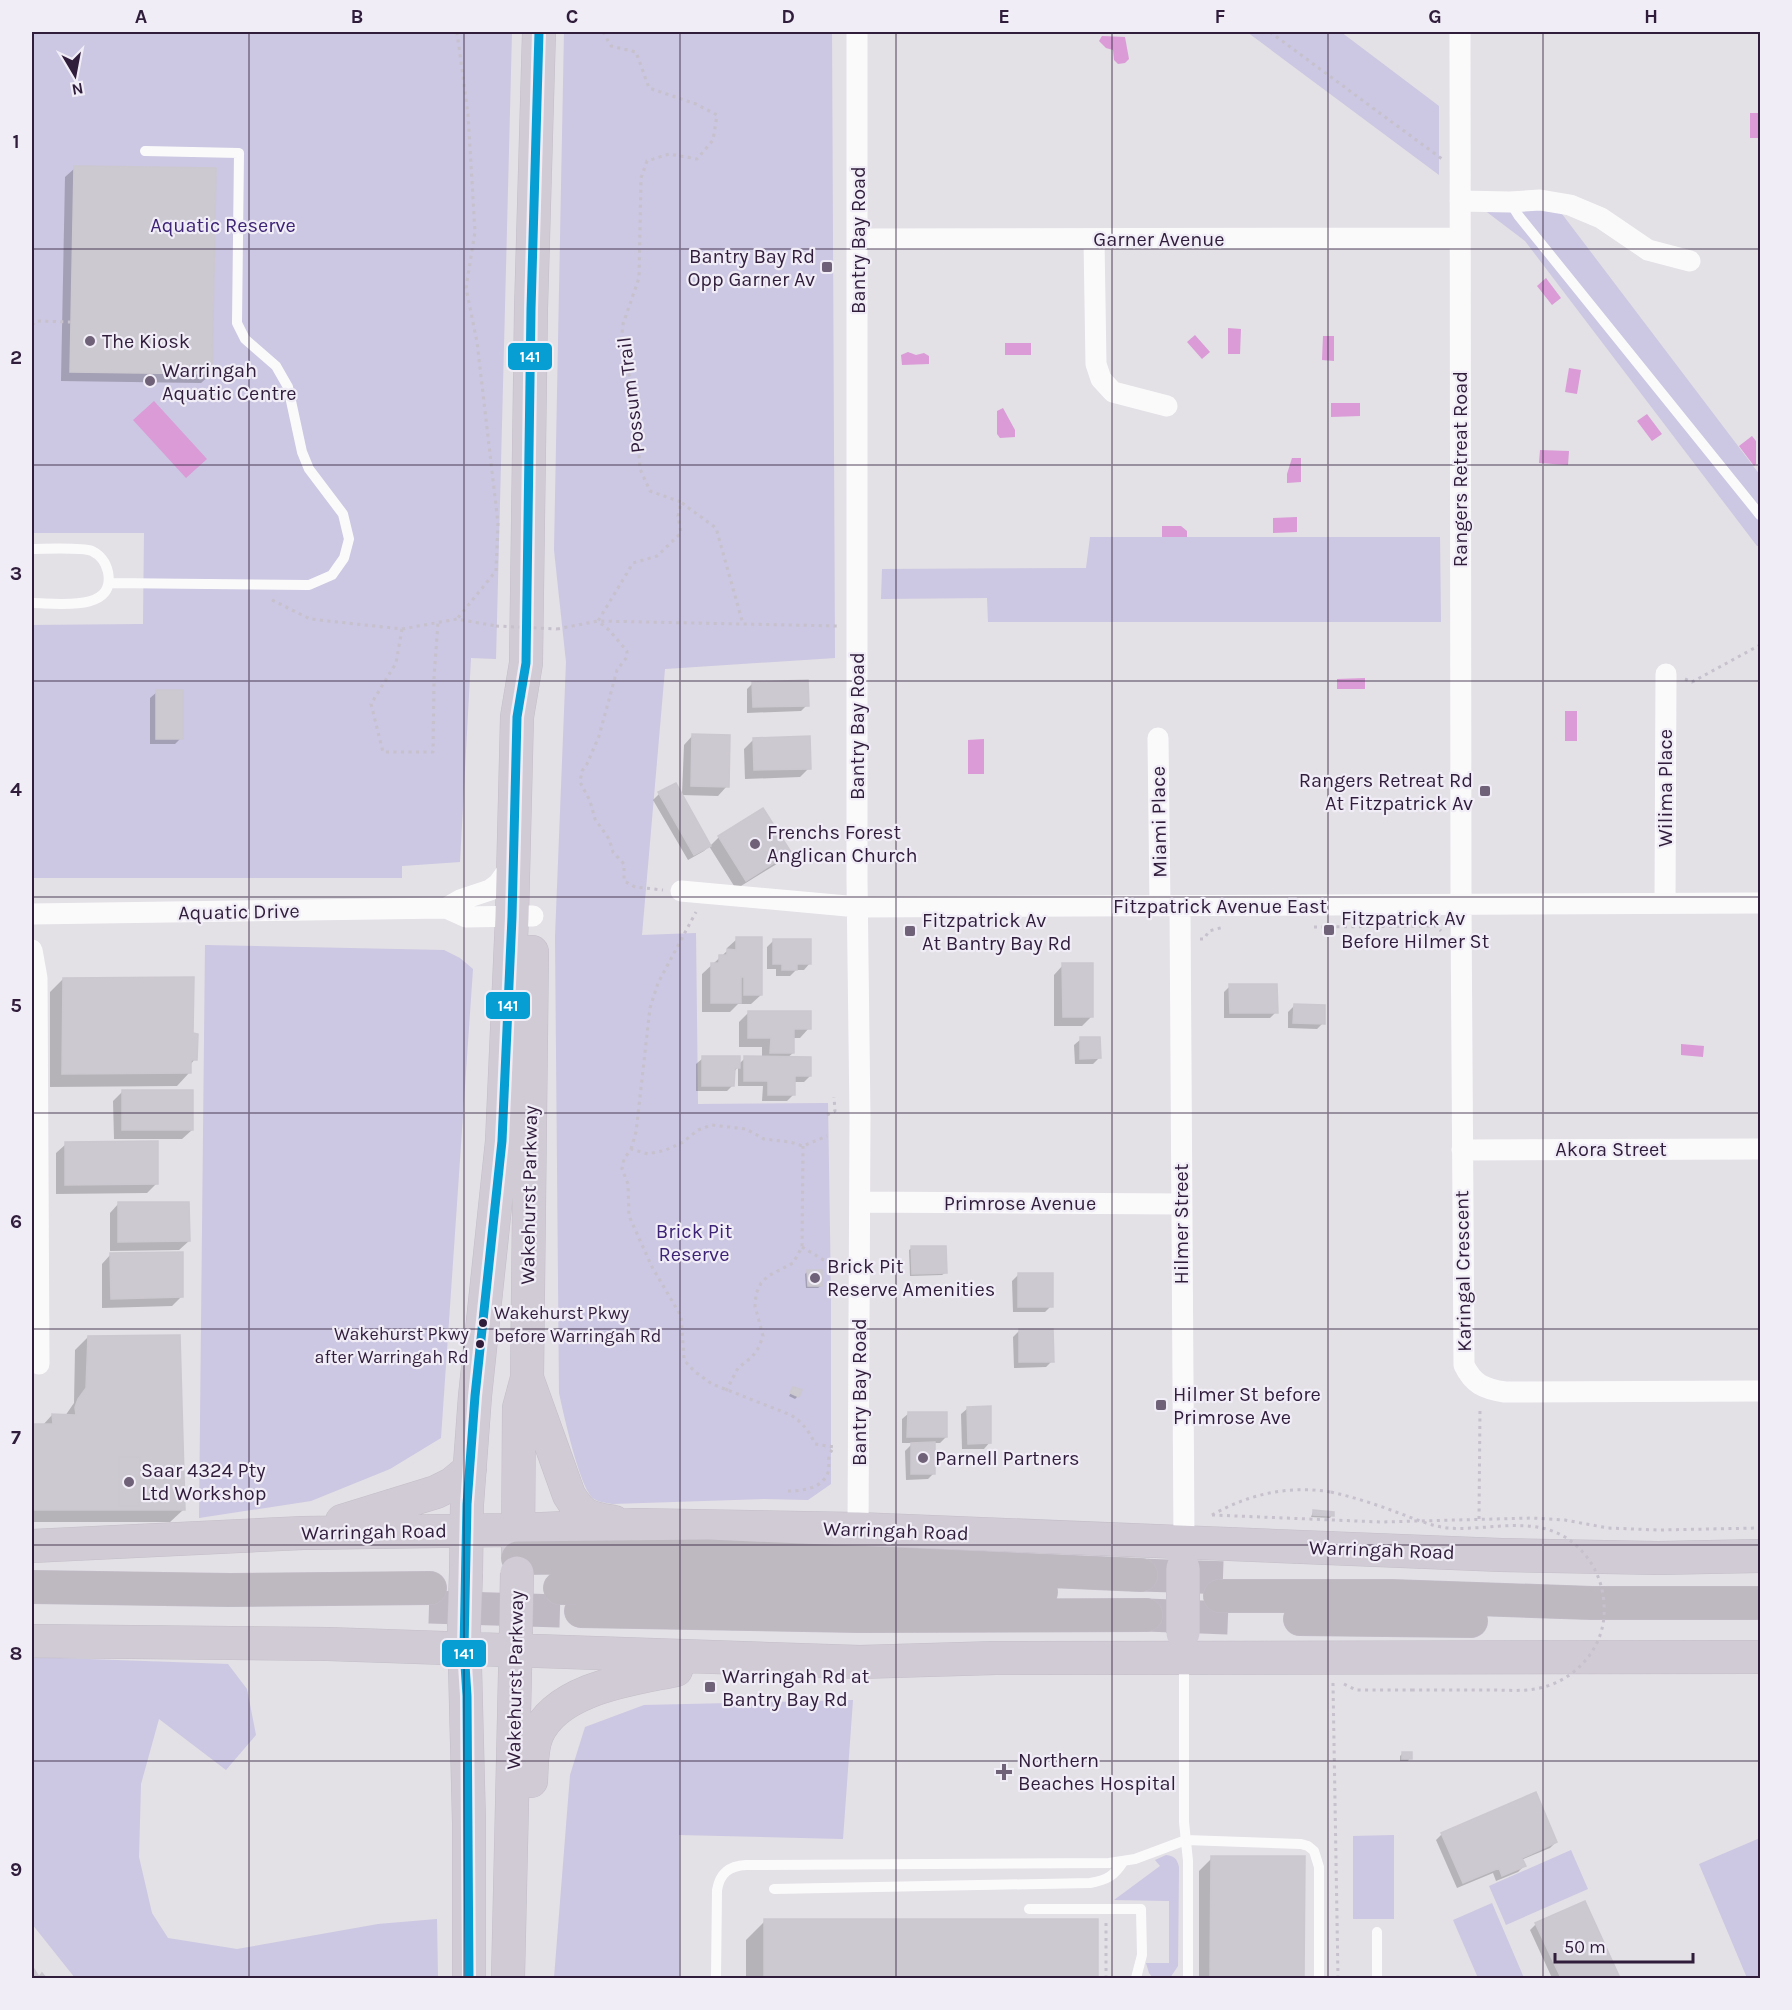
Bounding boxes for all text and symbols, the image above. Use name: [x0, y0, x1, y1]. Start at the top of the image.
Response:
text: A: [135, 5, 148, 28]
text: B: [351, 5, 363, 28]
text: C: [566, 5, 578, 28]
text: D: [781, 5, 795, 28]
text: E: [998, 5, 1010, 28]
text: F: [1215, 5, 1226, 28]
text: G: [1428, 5, 1442, 28]
text: H: [1644, 5, 1658, 28]
north arrow: [45, 45, 105, 105]
text: N: [70, 79, 85, 100]
text: 1: [12, 130, 20, 153]
street label: Bantry Bay Road: [847, 166, 870, 314]
park label: Aquatic Reserve: [150, 214, 296, 237]
street label: Garner Avenue: [1093, 228, 1225, 251]
place label: Bantry Bay Rd Opp Garner Av: [687, 245, 815, 291]
marker: Bantry Bay Rd Opp Garner Av: [820, 260, 834, 274]
place label: The Kiosk: [102, 330, 190, 353]
marker: The Kiosk: [83, 334, 97, 348]
street label: Possum Trail: [612, 336, 650, 454]
line badge: 141: [507, 342, 553, 371]
text: 2: [10, 346, 22, 369]
text: 141: [520, 347, 540, 366]
place label: Warringah Aquatic Centre: [162, 359, 296, 405]
street label: Rangers Retreat Road: [1449, 371, 1472, 567]
marker: Warringah Aquatic Centre: [143, 374, 157, 388]
text: 3: [10, 562, 22, 585]
street label: Bantry Bay Road: [846, 652, 869, 800]
street label: Wilima Place: [1654, 729, 1677, 847]
street label: Miami Place: [1147, 766, 1171, 878]
place label: Rangers Retreat Rd At Fitzpatrick Av: [1299, 769, 1473, 815]
text: 4: [10, 778, 22, 801]
marker: Rangers Retreat Rd At Fitzpatrick Av: [1478, 784, 1492, 798]
place label: Frenchs Forest Anglican Church: [767, 821, 918, 867]
marker: Frenchs Forest Anglican Church: [748, 837, 762, 851]
street label: Fitzpatrick Avenue East: [1113, 895, 1327, 918]
street label: Aquatic Drive: [178, 899, 300, 925]
place label: Fitzpatrick Av Before Hilmer St: [1341, 907, 1490, 953]
place label: Fitzpatrick Av At Bantry Bay Rd: [922, 909, 1072, 955]
marker: Fitzpatrick Av Before Hilmer St: [1322, 923, 1336, 937]
marker: Fitzpatrick Av At Bantry Bay Rd: [903, 924, 917, 938]
line badge: 141: [485, 991, 531, 1020]
text: 5: [10, 994, 22, 1017]
text: 141: [498, 996, 518, 1015]
street label: Wakehurst Parkway: [516, 1105, 542, 1285]
street label: Akora Street: [1555, 1138, 1667, 1161]
street label: Hilmer Street: [1170, 1163, 1193, 1284]
street label: Karingal Crescent: [1450, 1190, 1476, 1352]
street label: Primrose Avenue: [944, 1192, 1096, 1215]
text: 6: [10, 1210, 22, 1233]
park label: Brick Pit Reserve: [656, 1220, 733, 1266]
place label: Brick Pit Reserve Amenities: [827, 1255, 995, 1301]
marker: Brick Pit Reserve Amenities: [808, 1271, 822, 1285]
place label: Wakehurst Pkwy before Warringah Rd: [494, 1302, 662, 1347]
marker: Wakehurst Pkwy before Warringah Rd: [477, 1317, 489, 1329]
street label: Bantry Bay Road: [848, 1318, 871, 1466]
place label: Wakehurst Pkwy after Warringah Rd: [315, 1323, 470, 1368]
marker: Wakehurst Pkwy after Warringah Rd: [474, 1338, 486, 1350]
place label: Hilmer St before Primrose Ave: [1173, 1383, 1321, 1429]
marker: Hilmer St before Primrose Ave: [1154, 1398, 1168, 1412]
text: 7: [11, 1426, 21, 1449]
place label: Parnell Partners: [935, 1447, 1080, 1470]
marker: Parnell Partners: [916, 1451, 930, 1465]
place label: Saar 4324 Pty Ltd Workshop: [141, 1459, 266, 1505]
marker: Saar 4324 Pty Ltd Workshop: [122, 1475, 136, 1489]
street label: Warringah Road: [823, 1517, 969, 1545]
street label: Warringah Road: [301, 1519, 447, 1545]
street label: Warringah Road: [1309, 1536, 1455, 1564]
street label: Wakehurst Parkway: [502, 1590, 528, 1770]
line badge: 141: [441, 1639, 487, 1668]
text: 8: [10, 1642, 22, 1665]
text: 141: [454, 1644, 474, 1663]
place label: Warringah Rd at Bantry Bay Rd: [722, 1665, 870, 1711]
marker: Warringah Rd at Bantry Bay Rd: [703, 1680, 717, 1694]
place label: Northern Beaches Hospital: [1018, 1749, 1176, 1795]
marker: Northern Beaches Hospital: [995, 1763, 1013, 1781]
text: 9: [10, 1858, 22, 1881]
scale bar: [1555, 1926, 1693, 1964]
text: 50 m: [1564, 1936, 1606, 1958]

